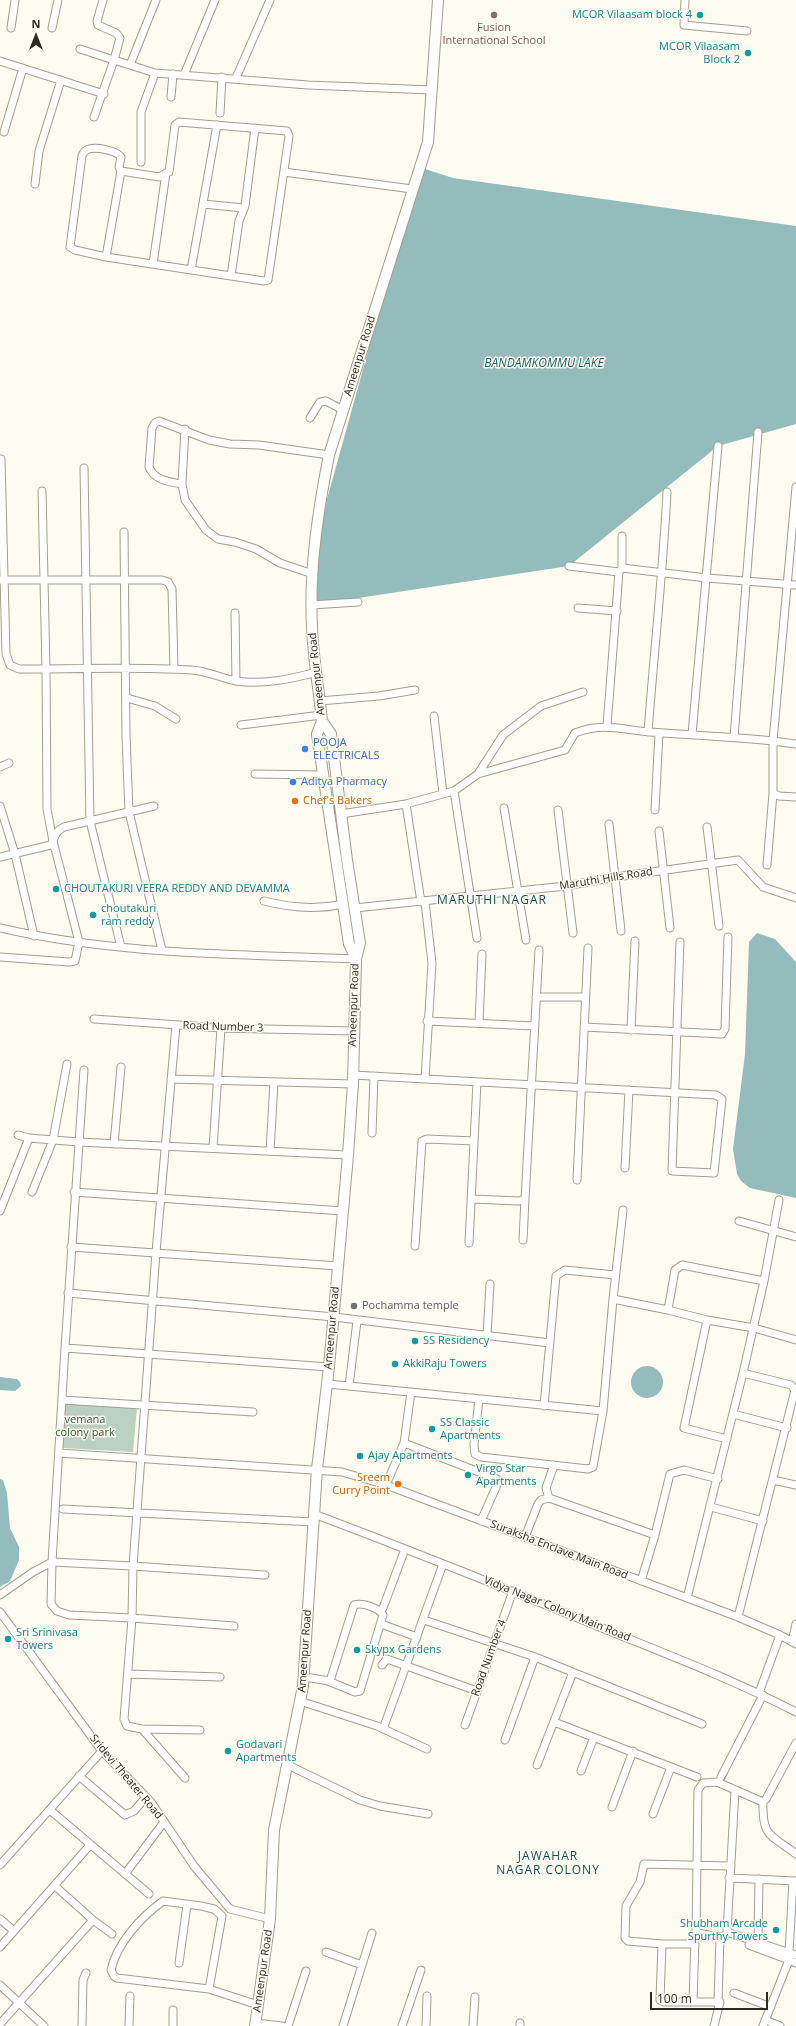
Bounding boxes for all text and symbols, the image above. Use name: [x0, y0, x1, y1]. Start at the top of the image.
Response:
place label: MCOR Vilaasam block 4: [572, 8, 692, 22]
marker: Fusion International School: [489, 10, 499, 20]
marker: MCOR Vilaasam block 4: [695, 10, 705, 20]
north arrow: [16, 16, 56, 56]
text: N: [32, 16, 40, 31]
place label: Fusion International School: [442, 21, 546, 47]
place label: MCOR Vilaasam Block 2: [659, 40, 740, 66]
marker: MCOR Vilaasam Block 2: [743, 48, 753, 58]
street label: Ameenpur Road: [342, 314, 378, 398]
water label: BANDAMKOMMU LAKE: [484, 357, 604, 371]
street label: Ameenpur Road: [306, 632, 328, 716]
place label: POOJA ELECTRICALS: [313, 736, 379, 762]
marker: POOJA ELECTRICALS: [300, 744, 310, 754]
place label: Aditya Pharmacy: [301, 775, 387, 789]
marker: Aditya Pharmacy: [288, 777, 298, 787]
place label: Chef's Bakers: [303, 794, 372, 808]
marker: Chef's Bakers: [290, 796, 300, 806]
street label: Maruthi Hills Road: [558, 865, 654, 893]
place label: CHOUTAKURI VEERA REDDY AND DEVAMMA: [64, 882, 290, 896]
marker: CHOUTAKURI VEERA REDDY AND DEVAMMA: [51, 884, 61, 894]
district label: MARUTHI NAGAR: [437, 894, 547, 908]
place label: choutakuri ram reddy: [101, 902, 156, 928]
marker: choutakuri ram reddy: [88, 910, 98, 920]
street label: Ameenpur Road: [346, 963, 362, 1047]
street label: Road Number 3: [182, 1019, 264, 1035]
street label: Ameenpur Road: [322, 1286, 342, 1370]
place label: Pochamma temple: [362, 1299, 459, 1313]
marker: Pochamma temple: [349, 1301, 359, 1311]
place label: SS Residency: [423, 1334, 489, 1348]
marker: SS Residency: [410, 1336, 420, 1346]
place label: AkkiRaju Towers: [403, 1357, 487, 1371]
marker: AkkiRaju Towers: [390, 1359, 400, 1369]
park label: vemana colony park: [55, 1413, 115, 1439]
place label: SS Classic Apartments: [440, 1416, 500, 1442]
marker: SS Classic Apartments: [427, 1424, 437, 1434]
place label: Ajay Apartments: [368, 1449, 453, 1463]
marker: Ajay Apartments: [355, 1451, 365, 1461]
place label: Virgo Star Apartments: [476, 1462, 536, 1488]
marker: Virgo Star Apartments: [463, 1470, 473, 1480]
place label: Sreem Curry Point: [332, 1471, 390, 1497]
marker: Sreem Curry Point: [393, 1479, 403, 1489]
street label: Suraksha Enclave Main Road: [488, 1518, 630, 1582]
street label: Vidya Nagar Colony Main Road: [482, 1573, 632, 1645]
street label: Ameenpur Road: [296, 1609, 314, 1693]
street label: Road Number 4: [469, 1618, 509, 1698]
place label: Sri Srinivasa Towers: [16, 1626, 78, 1652]
marker: Sri Srinivasa Towers: [3, 1634, 13, 1644]
place label: Skypx Gardens: [365, 1643, 441, 1657]
marker: Skypx Gardens: [352, 1645, 362, 1655]
street label: Sridevi Theater Road: [87, 1732, 165, 1822]
place label: Godavari Apartments: [236, 1738, 296, 1764]
marker: Godavari Apartments: [223, 1746, 233, 1756]
district label: JAWAHAR NAGAR COLONY: [496, 1850, 600, 1878]
place label: Shubham Arcade Spurthy Towers: [680, 1917, 768, 1943]
marker: Shubham Arcade Spurthy Towers: [771, 1925, 781, 1935]
street label: Ameenpur Road: [251, 1929, 275, 2013]
scale bar: [652, 1984, 770, 2010]
text: 100 m: [657, 1990, 692, 2007]

